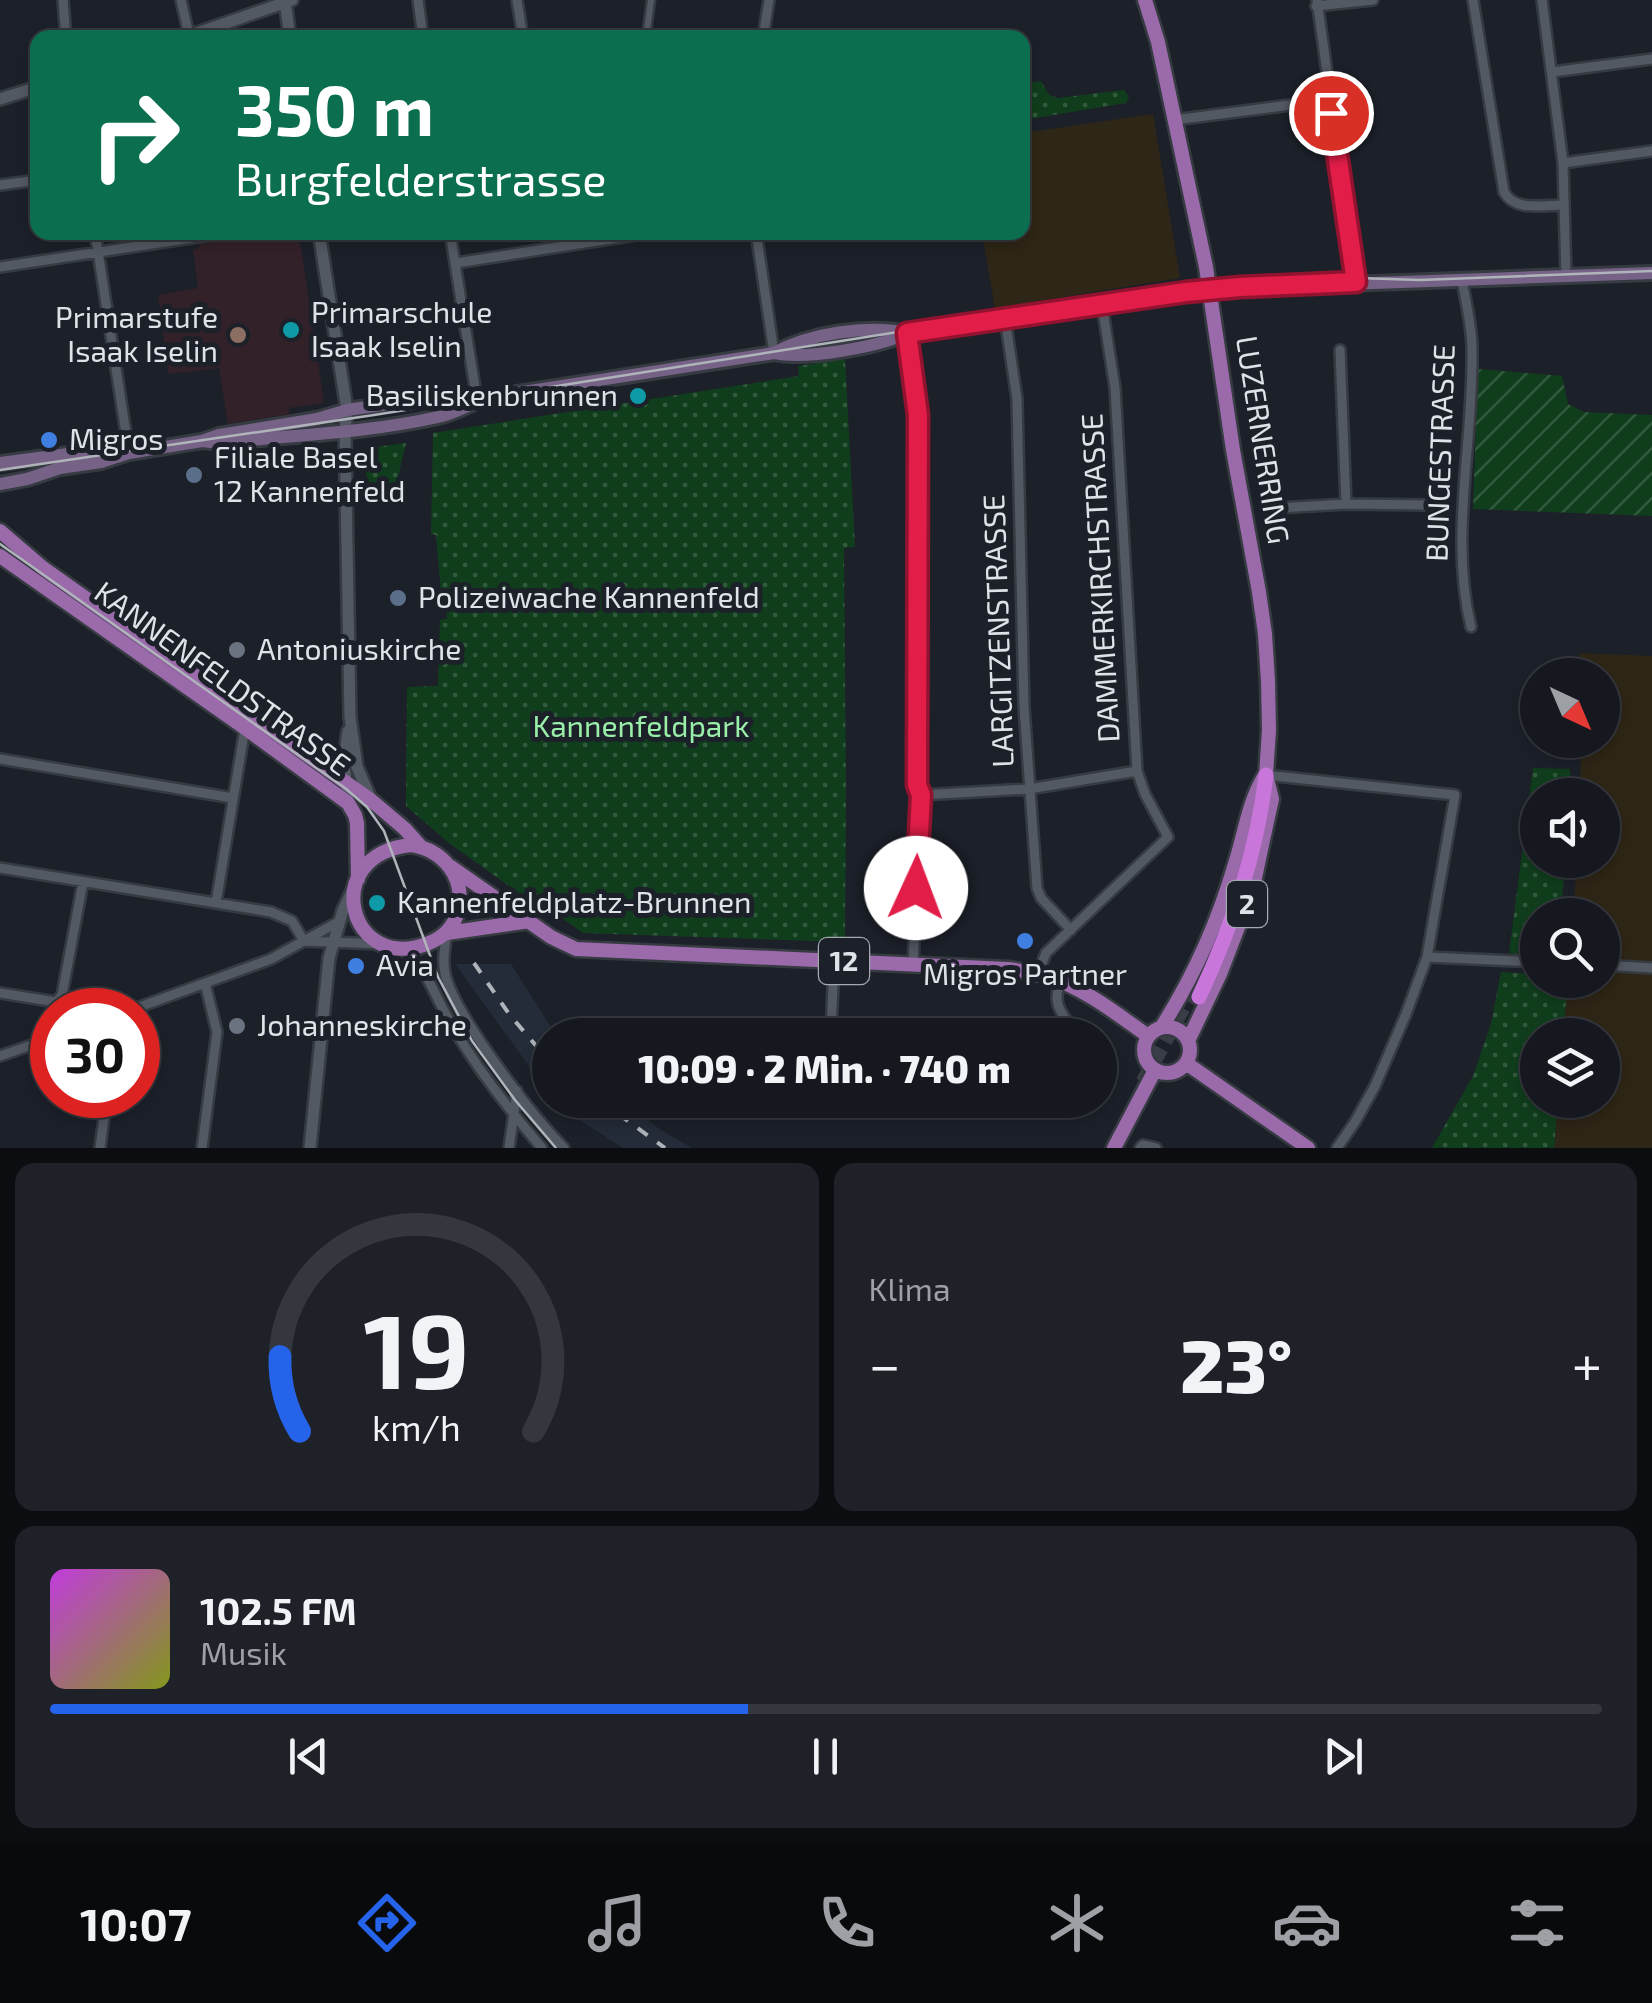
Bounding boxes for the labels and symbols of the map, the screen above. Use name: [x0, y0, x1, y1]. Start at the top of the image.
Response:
pin: [1289, 71, 1374, 156]
place label: Primarschule Isaak Iselin: [311, 293, 492, 363]
place label: Primarstufe Isaak Iselin: [55, 298, 218, 368]
marker: Primarschule Isaak Iselin: [280, 319, 302, 341]
marker: Primarstufe Isaak Iselin: [227, 324, 249, 346]
street label: LUZERNERRING: [1230, 333, 1298, 546]
street label: BUNGESTRASSE: [1417, 344, 1461, 562]
place label: Basiliskenbrunnen: [366, 376, 618, 412]
marker: Basiliskenbrunnen: [627, 385, 649, 407]
street label: DAMMERKIRCHSTRASSE: [1072, 413, 1126, 744]
place label: Migros: [69, 420, 163, 456]
marker: Migros: [38, 429, 60, 451]
place label: Filiale Basel 12 Kannenfeld: [214, 438, 405, 508]
marker: Filiale Basel 12 Kannenfeld: [183, 464, 205, 486]
street label: LARGITZENSTRASSE: [974, 494, 1020, 768]
street label: KANNENFELDSTRASSE: [88, 573, 358, 782]
place label: Polizeiwache Kannenfeld: [418, 578, 760, 614]
marker: Polizeiwache Kannenfeld: [387, 587, 409, 609]
place label: Antoniuskirche: [257, 630, 461, 666]
marker: Antoniuskirche: [226, 639, 248, 661]
north arrow: [1520, 658, 1620, 758]
park label: Kannenfeldpark: [532, 707, 750, 743]
position arrow: [864, 836, 968, 940]
road number: 2: [1227, 881, 1267, 927]
place label: Kannenfeldplatz-Brunnen: [397, 883, 752, 919]
marker: Kannenfeldplatz-Brunnen: [366, 892, 388, 914]
marker: Migros Partner: [1014, 930, 1036, 952]
road number: 12: [819, 938, 869, 984]
place label: Avia: [376, 946, 434, 982]
marker: Avia: [345, 955, 367, 977]
place label: Migros Partner: [923, 955, 1127, 991]
speed limit sign: 30: [30, 988, 160, 1118]
place label: Johanneskirche: [257, 1006, 467, 1042]
marker: Johanneskirche: [226, 1015, 248, 1037]

